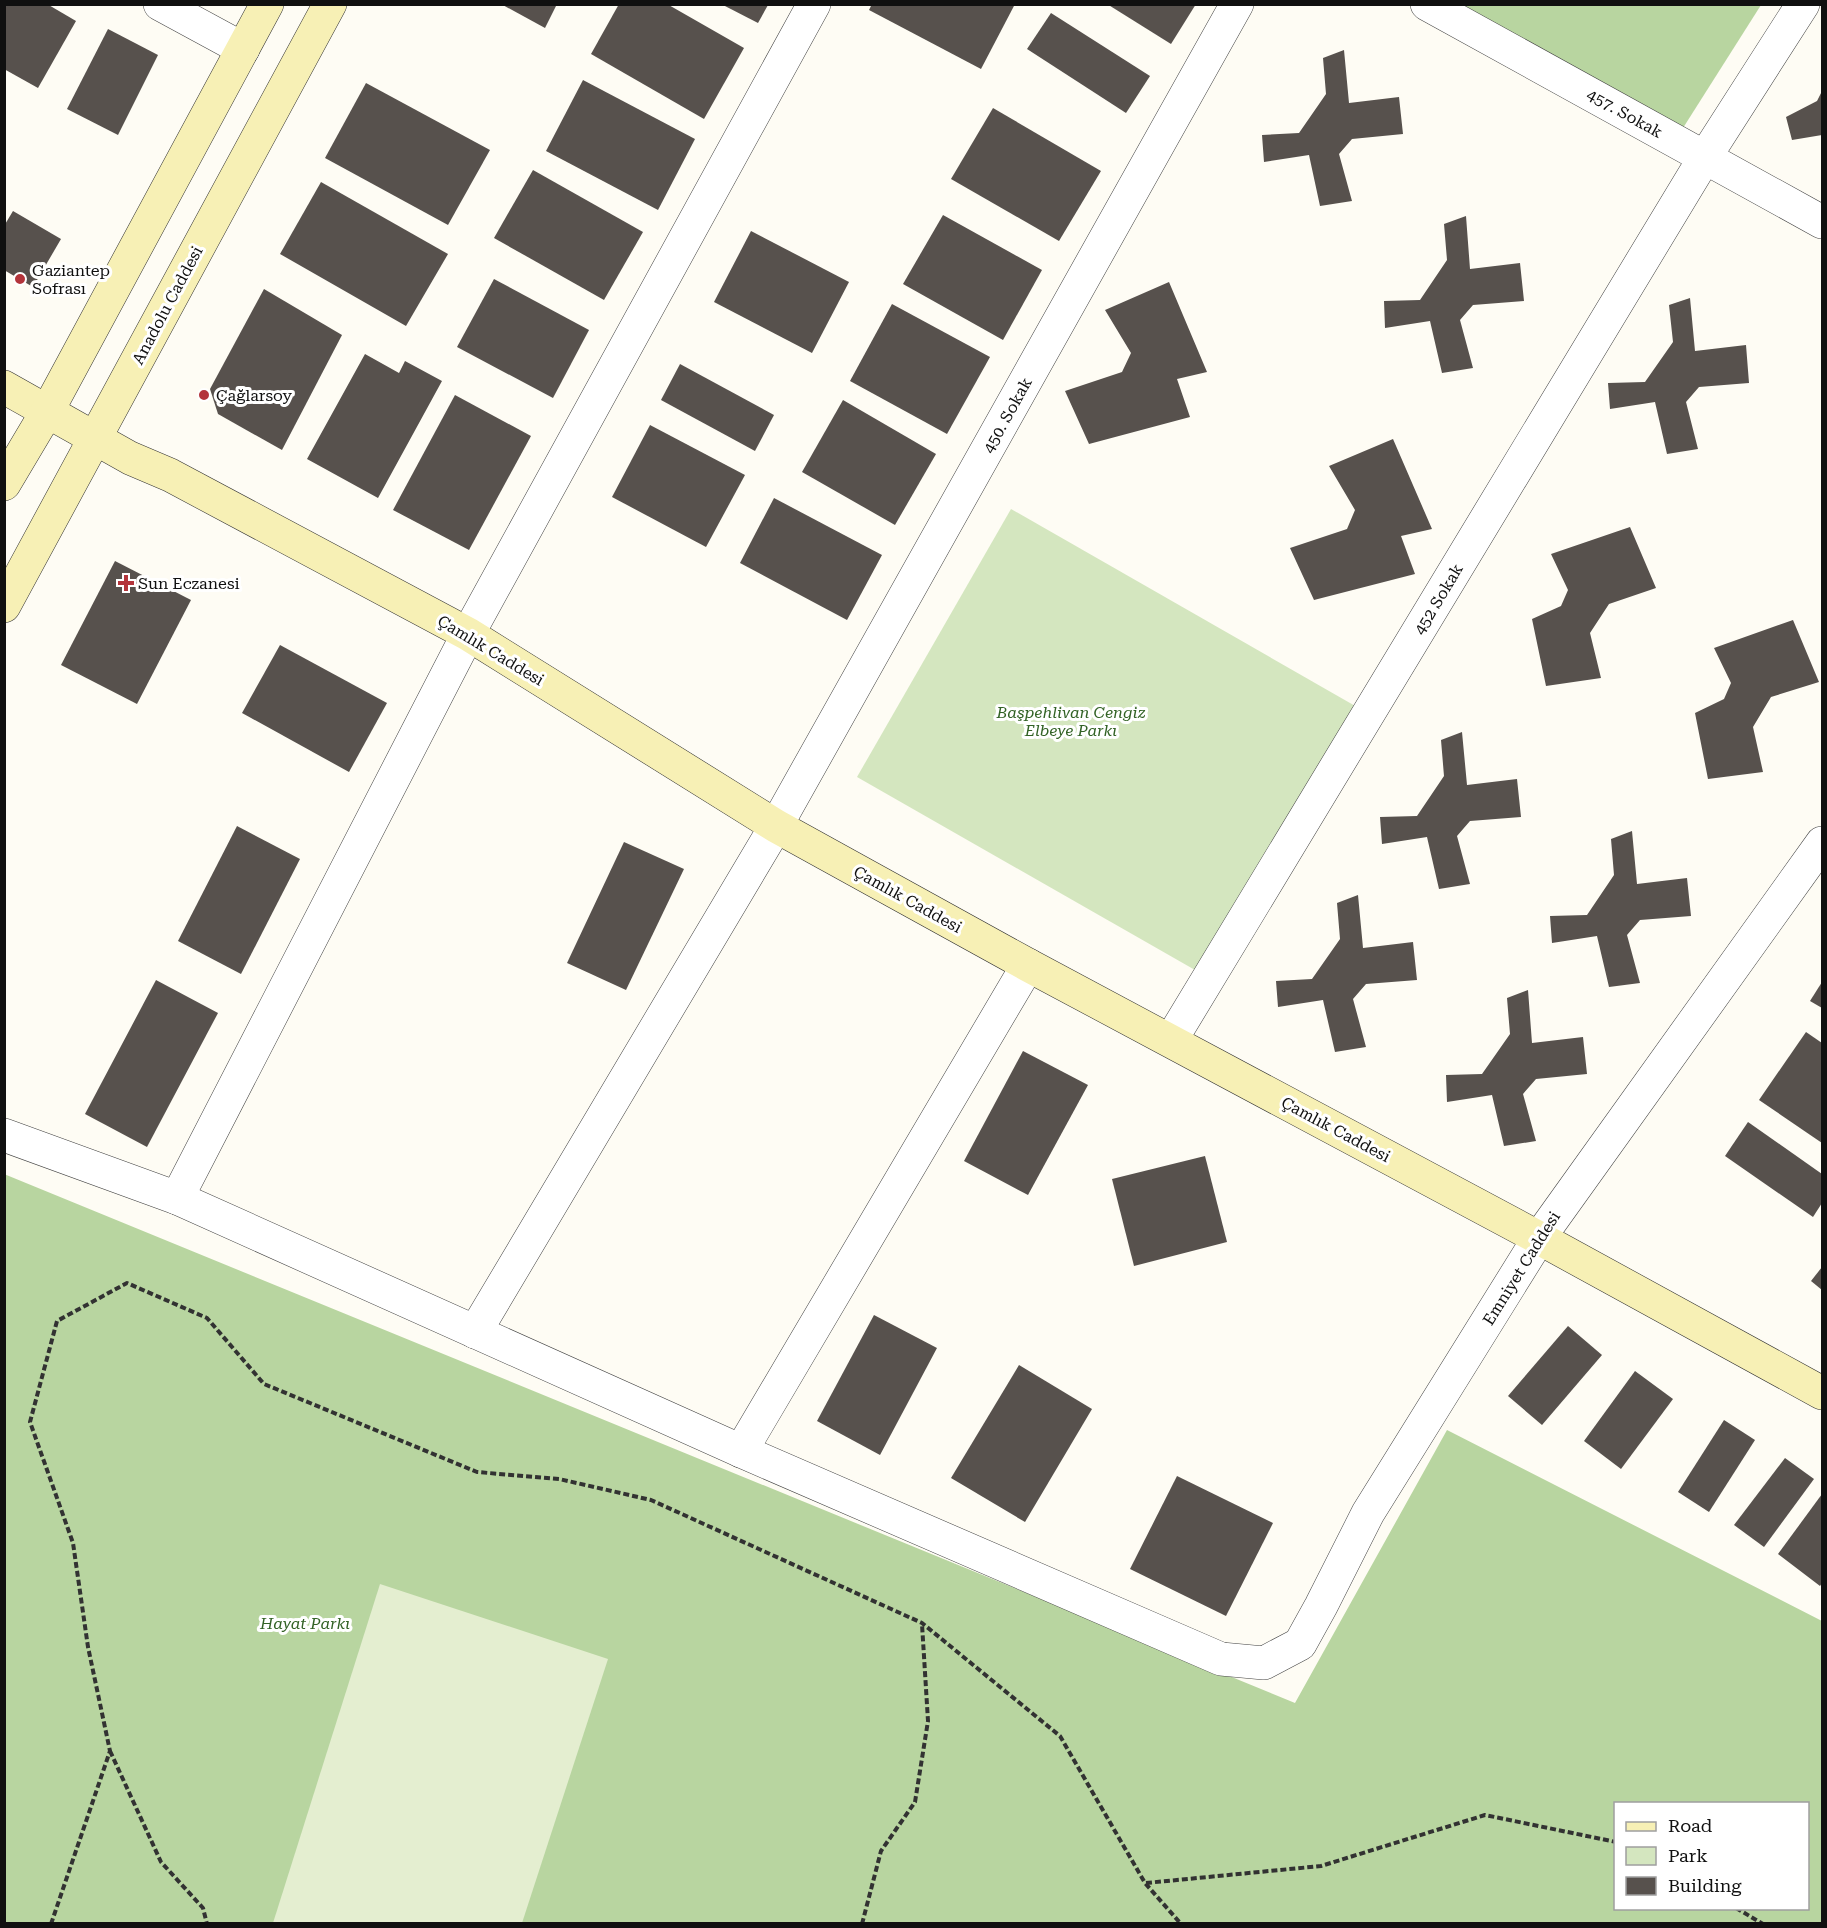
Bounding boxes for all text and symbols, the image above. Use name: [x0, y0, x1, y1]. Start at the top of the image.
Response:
street label: 457. Sokak: [1584, 85, 1666, 142]
street label: Anadolu Caddesi: [128, 243, 207, 368]
place label: Gaziantep Sofrası: [32, 261, 110, 298]
marker: Gaziantep Sofrası: [13, 272, 27, 286]
street label: 450. Sokak: [979, 374, 1036, 456]
place label: Çağlarsoy: [216, 386, 292, 405]
marker: Çağlarsoy: [197, 388, 211, 402]
street label: 452 Sokak: [1410, 560, 1467, 638]
place label: Sun Eczanesi: [138, 574, 240, 593]
marker: Sun Eczanesi: [119, 576, 133, 590]
street label: Çamlık Caddesi: [434, 611, 547, 690]
park label: Başpehlivan Cengiz Elbeye Parkı: [996, 703, 1146, 740]
street label: Çamlık Caddesi: [850, 862, 965, 937]
street label: Çamlık Caddesi: [1278, 1093, 1394, 1166]
street label: Emniyet Caddesi: [1479, 1208, 1564, 1329]
park label: Hayat Parkı: [259, 1614, 350, 1633]
legend: [1614, 1802, 1809, 1910]
text: Road: [1668, 1815, 1713, 1836]
text: Park: [1668, 1845, 1708, 1866]
text: Building: [1668, 1875, 1742, 1896]

